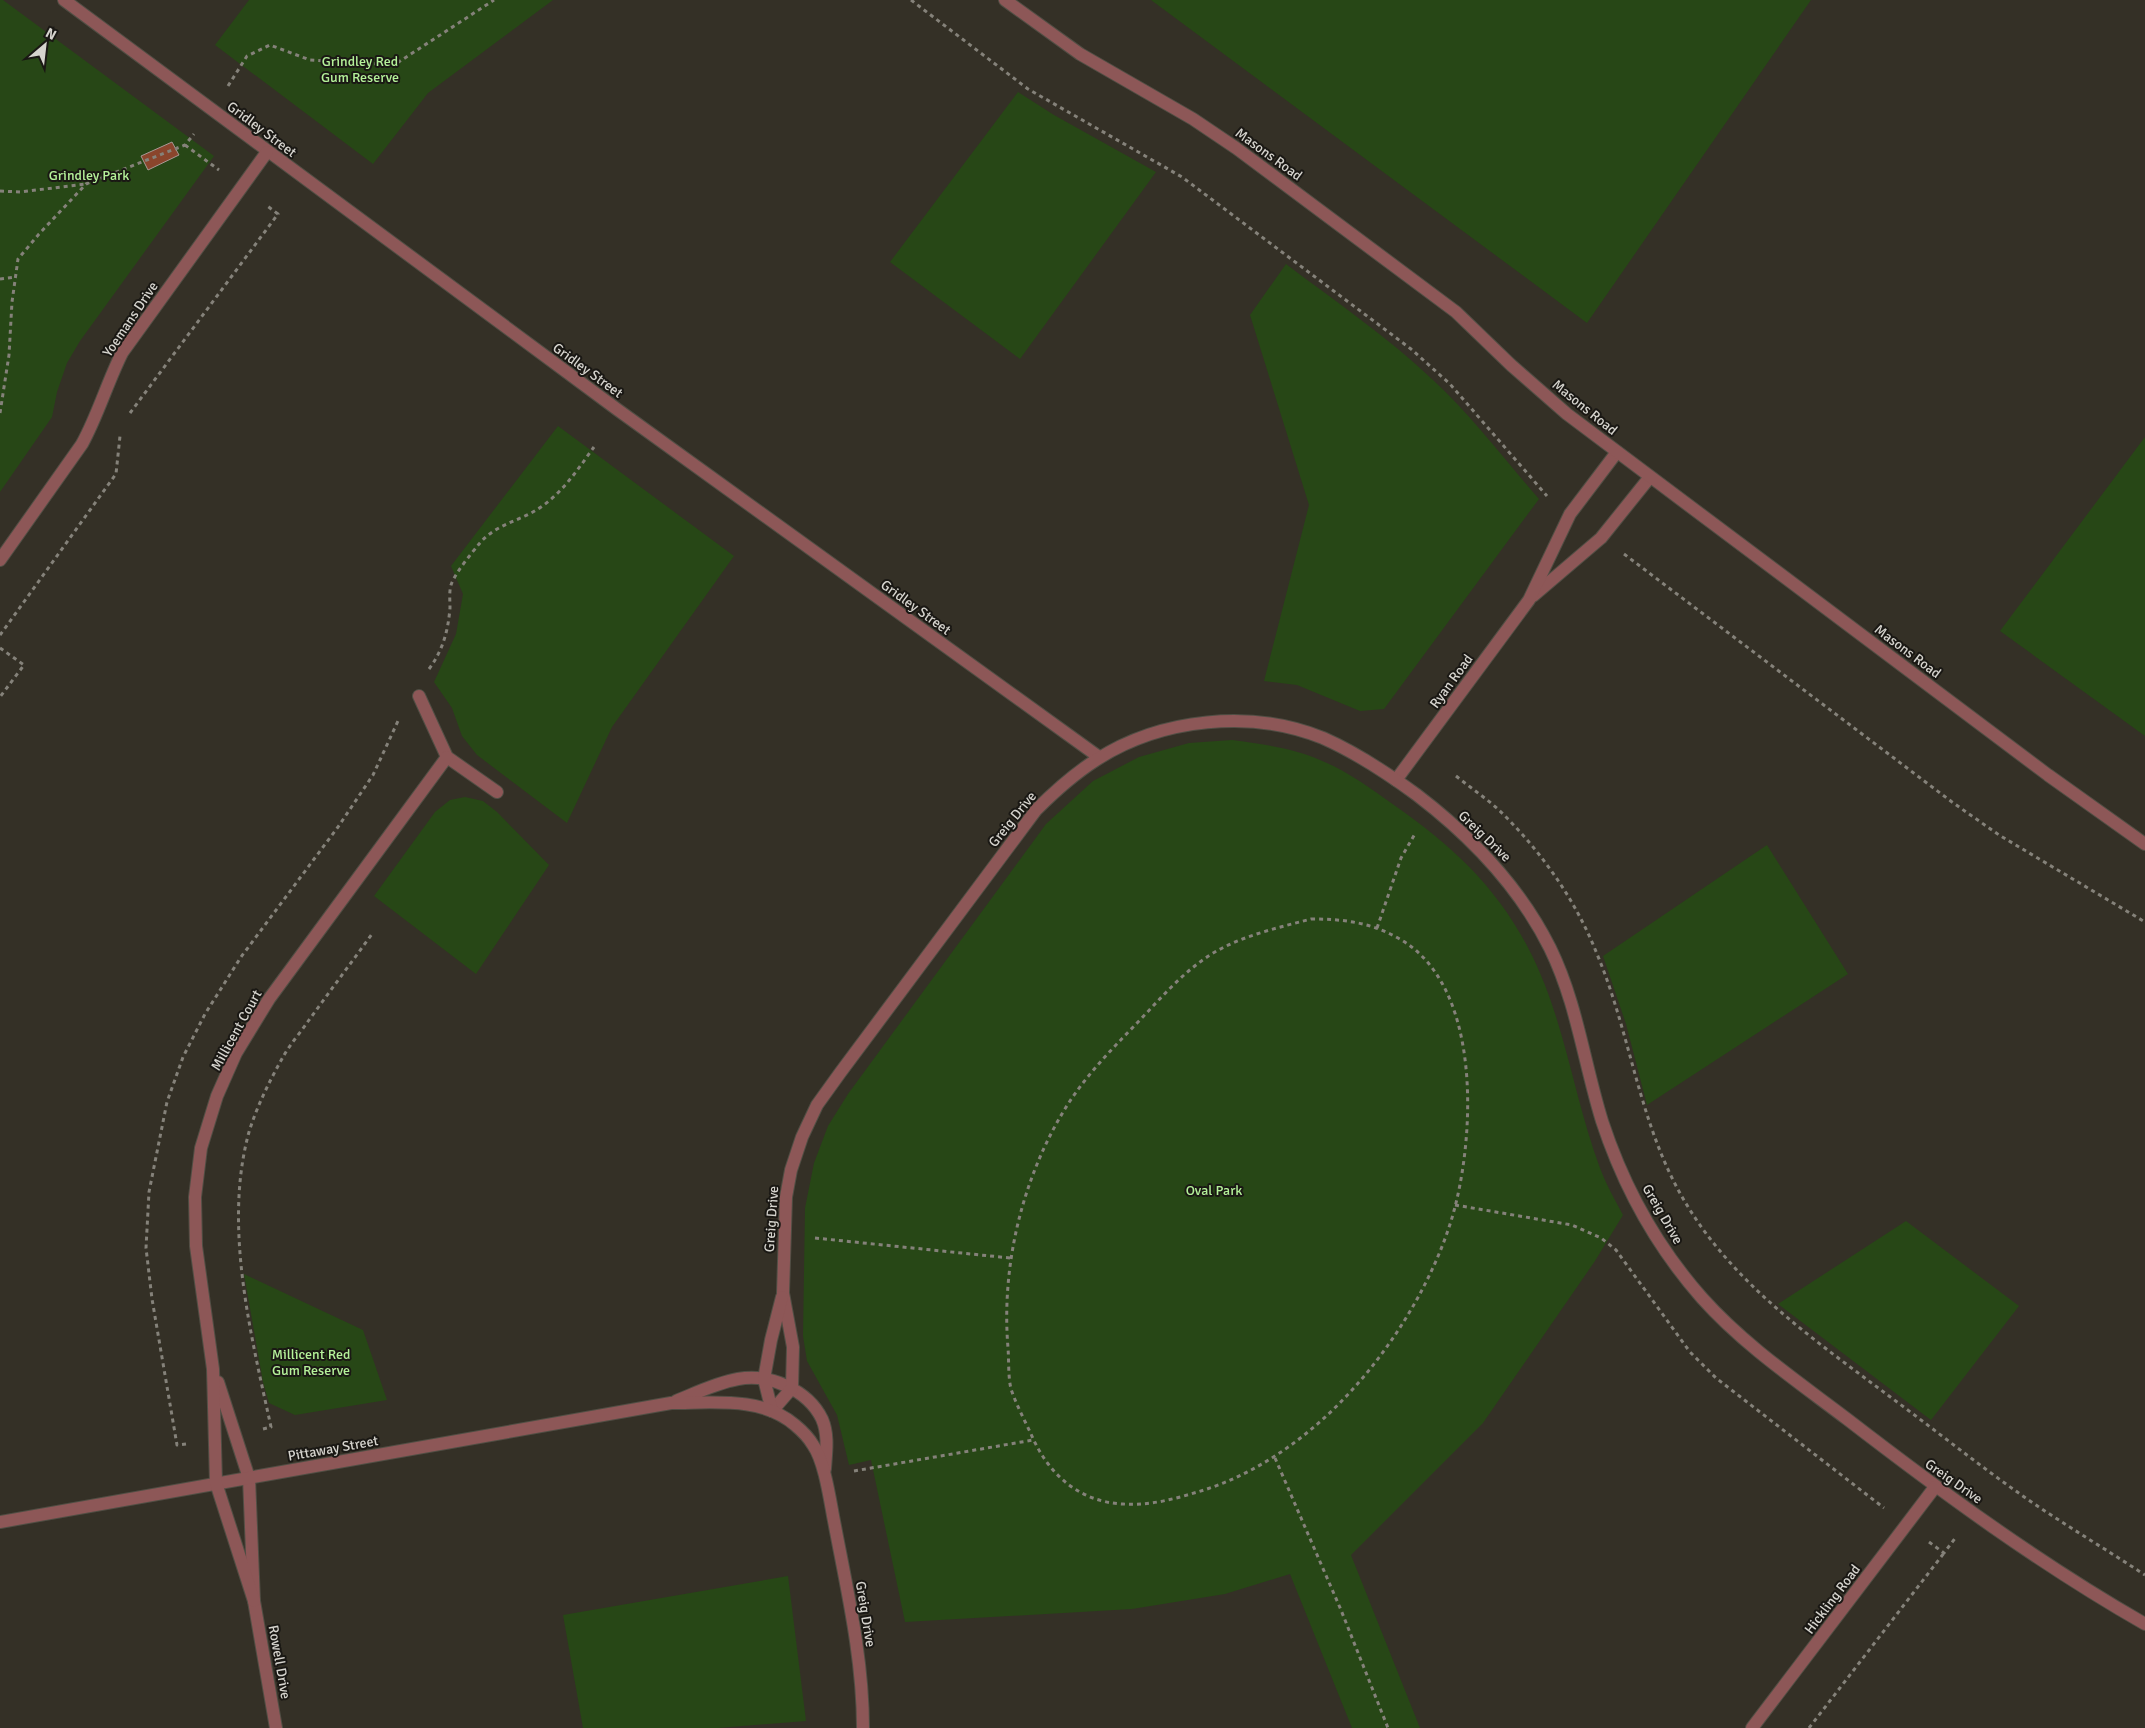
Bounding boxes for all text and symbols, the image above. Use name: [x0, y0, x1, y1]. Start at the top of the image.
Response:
north arrow: [20, 20, 70, 70]
text: N: [43, 24, 59, 44]
park label: Grindley Red Gum Reserve: [321, 53, 399, 86]
street label: Gridley Street: [224, 98, 300, 161]
street label: Masons Road: [1232, 124, 1306, 184]
park label: Grindley Park: [49, 167, 129, 184]
street label: Yoemans Drive: [99, 278, 162, 360]
street label: Gridley Street: [549, 339, 626, 402]
street label: Masons Road: [1549, 376, 1621, 439]
street label: Gridley Street: [877, 576, 954, 639]
street label: Masons Road: [1871, 621, 1944, 682]
street label: Ryan Road: [1426, 651, 1477, 712]
street label: Greig Drive: [985, 788, 1040, 850]
street label: Greig Drive: [1455, 807, 1514, 866]
street label: Millicent Court: [207, 987, 266, 1074]
street label: Greig Drive: [1639, 1181, 1687, 1247]
park label: Oval Park: [1186, 1182, 1242, 1199]
street label: Greig Drive: [761, 1185, 782, 1253]
park label: Millicent Red Gum Reserve: [272, 1346, 350, 1379]
street label: Pittaway Street: [287, 1432, 380, 1465]
street label: Greig Drive: [1922, 1455, 1986, 1507]
street label: Hickling Road: [1801, 1561, 1864, 1637]
street label: Greig Drive: [852, 1580, 879, 1648]
street label: Rowell Drive: [265, 1624, 294, 1700]

